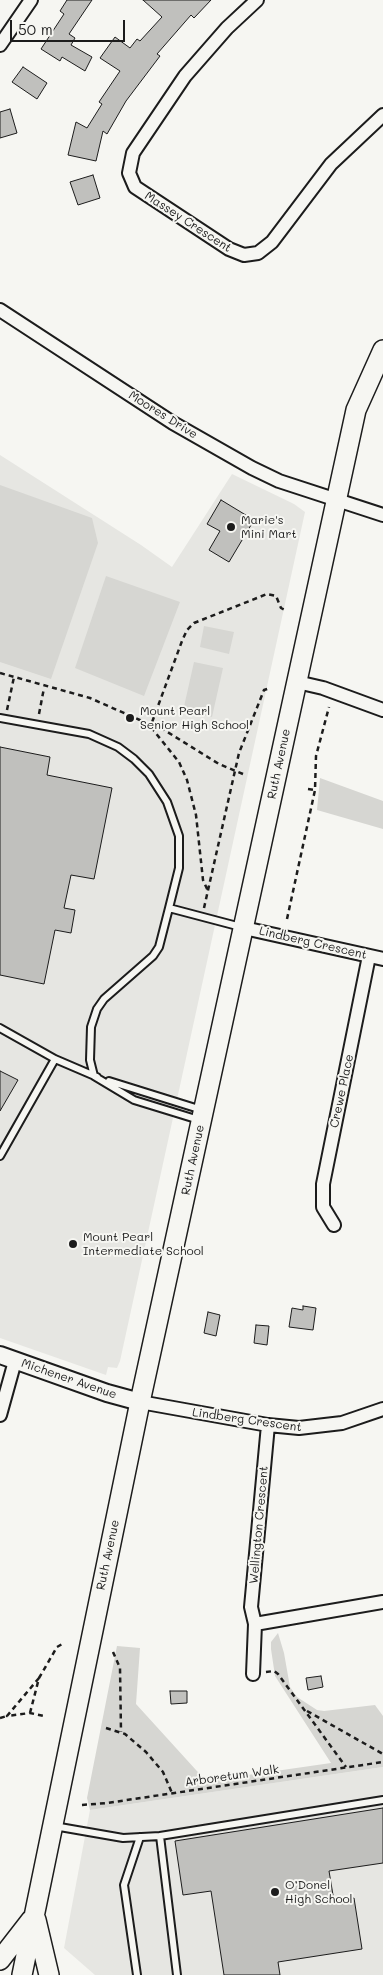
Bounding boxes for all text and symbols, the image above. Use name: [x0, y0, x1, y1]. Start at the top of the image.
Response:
scale bar: [12, 10, 128, 42]
text: 50 m: [18, 19, 53, 39]
street label: Massey Crescent: [142, 189, 234, 255]
street label: Moores Drive: [126, 388, 200, 442]
place label: Marie's Mini Mart: [241, 513, 297, 541]
marker: Marie's Mini Mart: [225, 521, 237, 533]
place label: Mount Pearl Senior High School: [140, 704, 249, 732]
marker: Mount Pearl Senior High School: [124, 712, 136, 724]
street label: Ruth Avenue: [265, 727, 293, 801]
street label: Lindberg Crescent: [258, 924, 368, 962]
street label: Crewe Place: [327, 1053, 357, 1129]
street label: Ruth Avenue: [179, 1123, 207, 1197]
place label: Mount Pearl Intermediate School: [83, 1230, 204, 1258]
marker: Mount Pearl Intermediate School: [67, 1238, 79, 1250]
street label: Michener Avenue: [19, 1356, 119, 1402]
street label: Lindberg Crescent: [191, 1405, 303, 1435]
street label: Wellington Crescent: [247, 1465, 271, 1585]
street label: Ruth Avenue: [94, 1518, 122, 1592]
street label: Arboretum Walk: [184, 1762, 280, 1790]
place label: O’Donel High School: [285, 1878, 353, 1906]
marker: O’Donel High School: [269, 1886, 281, 1898]

